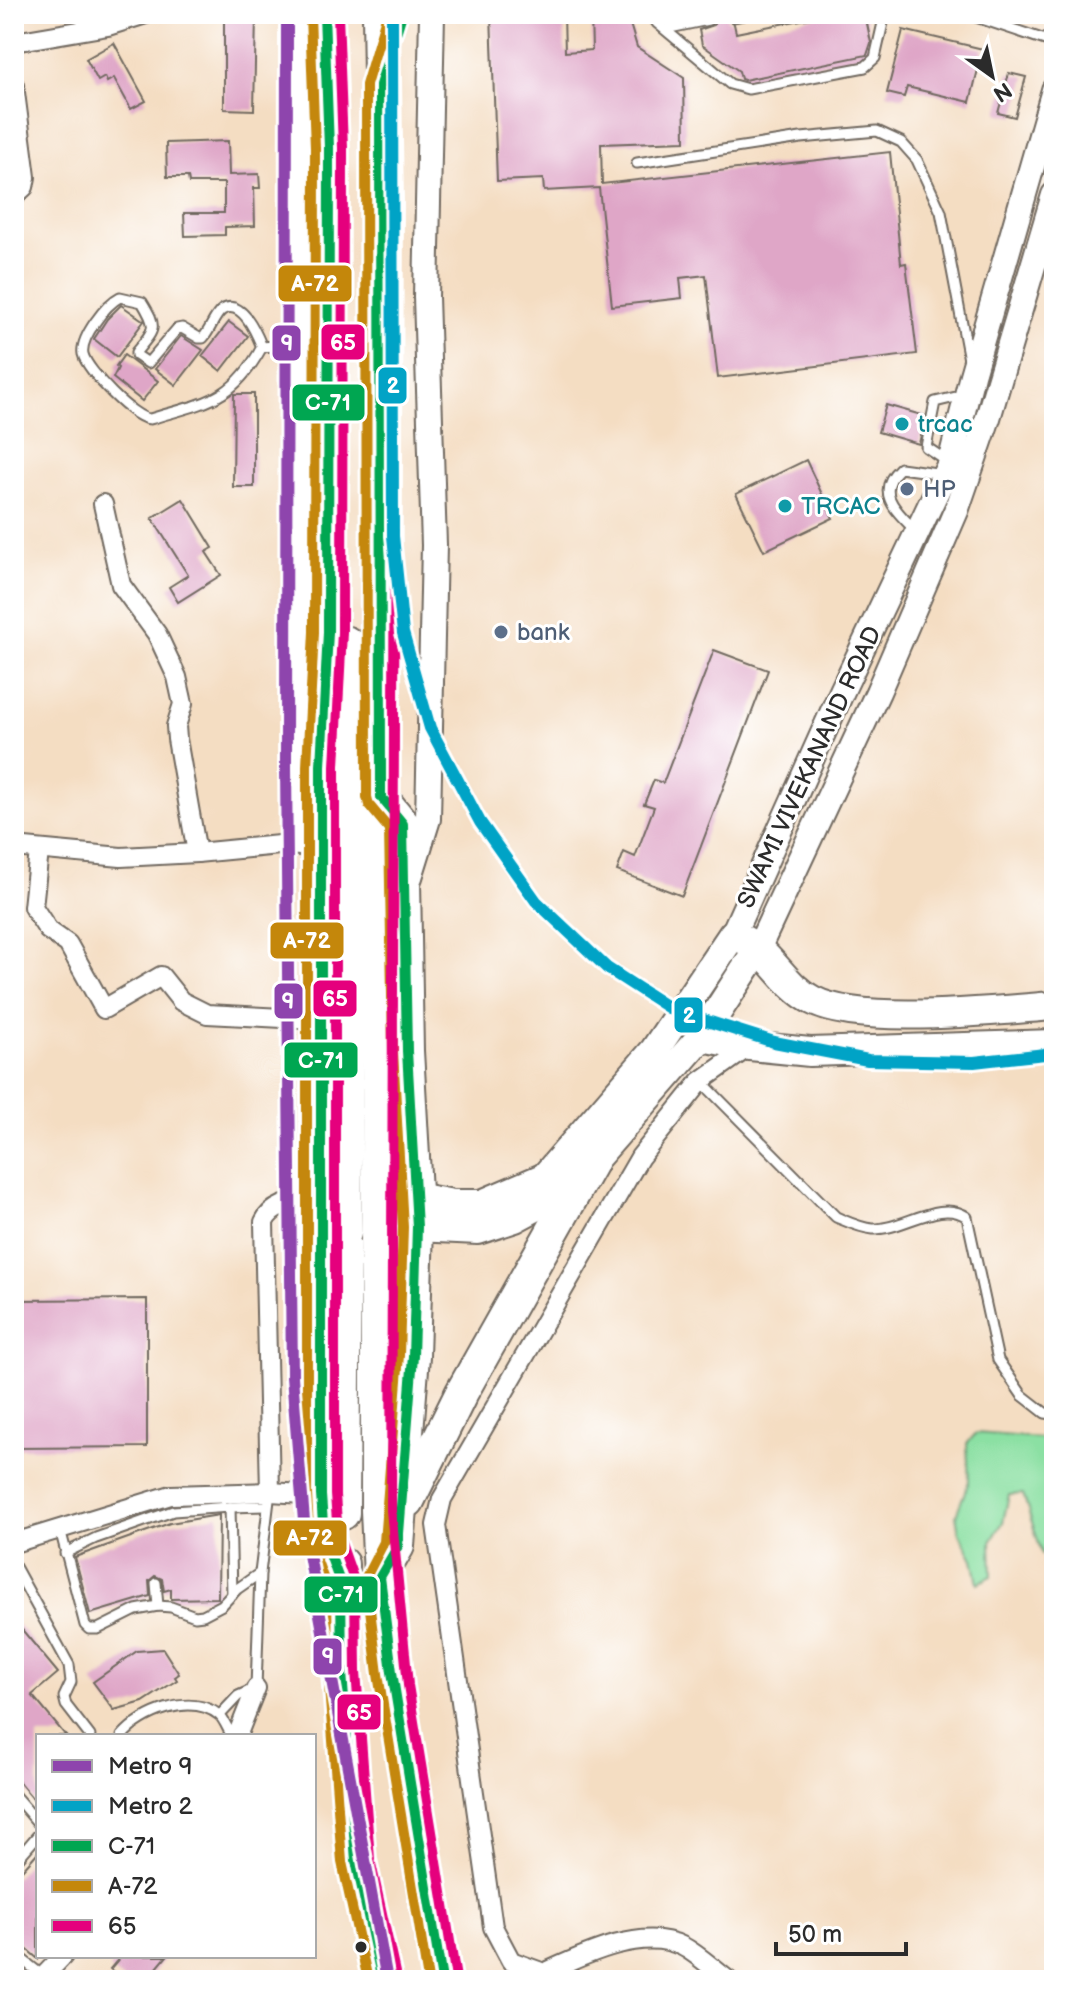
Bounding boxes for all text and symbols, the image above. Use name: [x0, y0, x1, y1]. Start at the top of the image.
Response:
north arrow: [952, 36, 1032, 116]
text: N: [988, 76, 1016, 107]
line badge: A-72: [277, 264, 353, 303]
text: A-72: [290, 271, 339, 298]
line badge: 65: [320, 323, 366, 361]
line badge: 9: [271, 324, 302, 362]
text: 65: [330, 330, 356, 357]
text: 9: [281, 331, 293, 358]
line badge: 2: [377, 366, 408, 405]
text: 2: [386, 373, 400, 400]
line badge: C-71: [291, 383, 366, 422]
text: C-71: [305, 390, 351, 417]
place label: trcac: [918, 410, 973, 439]
marker: trcac: [893, 415, 911, 433]
place label: HP: [923, 475, 956, 504]
marker: HP: [898, 480, 916, 498]
place label: TRCAC: [801, 492, 881, 521]
marker: TRCAC: [776, 497, 794, 515]
place label: bank: [517, 618, 570, 647]
street label: SWAMI VIVEKANAND ROAD: [731, 622, 888, 913]
marker: bank: [492, 623, 510, 641]
line badge: A-72: [269, 921, 345, 960]
text: A-72: [282, 928, 331, 955]
line badge: 65: [312, 979, 358, 1018]
line badge: 9: [273, 982, 304, 1020]
text: 65: [322, 986, 348, 1013]
text: 9: [282, 989, 294, 1016]
line badge: 2: [673, 996, 704, 1034]
text: 2: [682, 1003, 696, 1030]
line badge: C-71: [283, 1041, 359, 1079]
text: C-71: [298, 1048, 344, 1075]
line badge: A-72: [272, 1519, 348, 1557]
text: A-72: [285, 1525, 334, 1552]
line badge: C-71: [303, 1575, 379, 1614]
text: C-71: [318, 1582, 364, 1609]
line badge: 9: [312, 1637, 343, 1676]
text: 9: [322, 1644, 334, 1671]
line badge: 65: [336, 1693, 382, 1731]
text: 65: [346, 1700, 372, 1727]
legend: [36, 1734, 316, 1958]
text: Metro 9: [108, 1752, 192, 1781]
text: Metro 2: [108, 1792, 193, 1821]
text: C-71: [108, 1832, 155, 1861]
text: A-72: [108, 1872, 157, 1901]
scale bar: [776, 1906, 906, 1956]
text: 65: [108, 1912, 136, 1941]
text: 50 m: [788, 1920, 842, 1949]
unlabelled marker: [353, 1939, 369, 1955]

